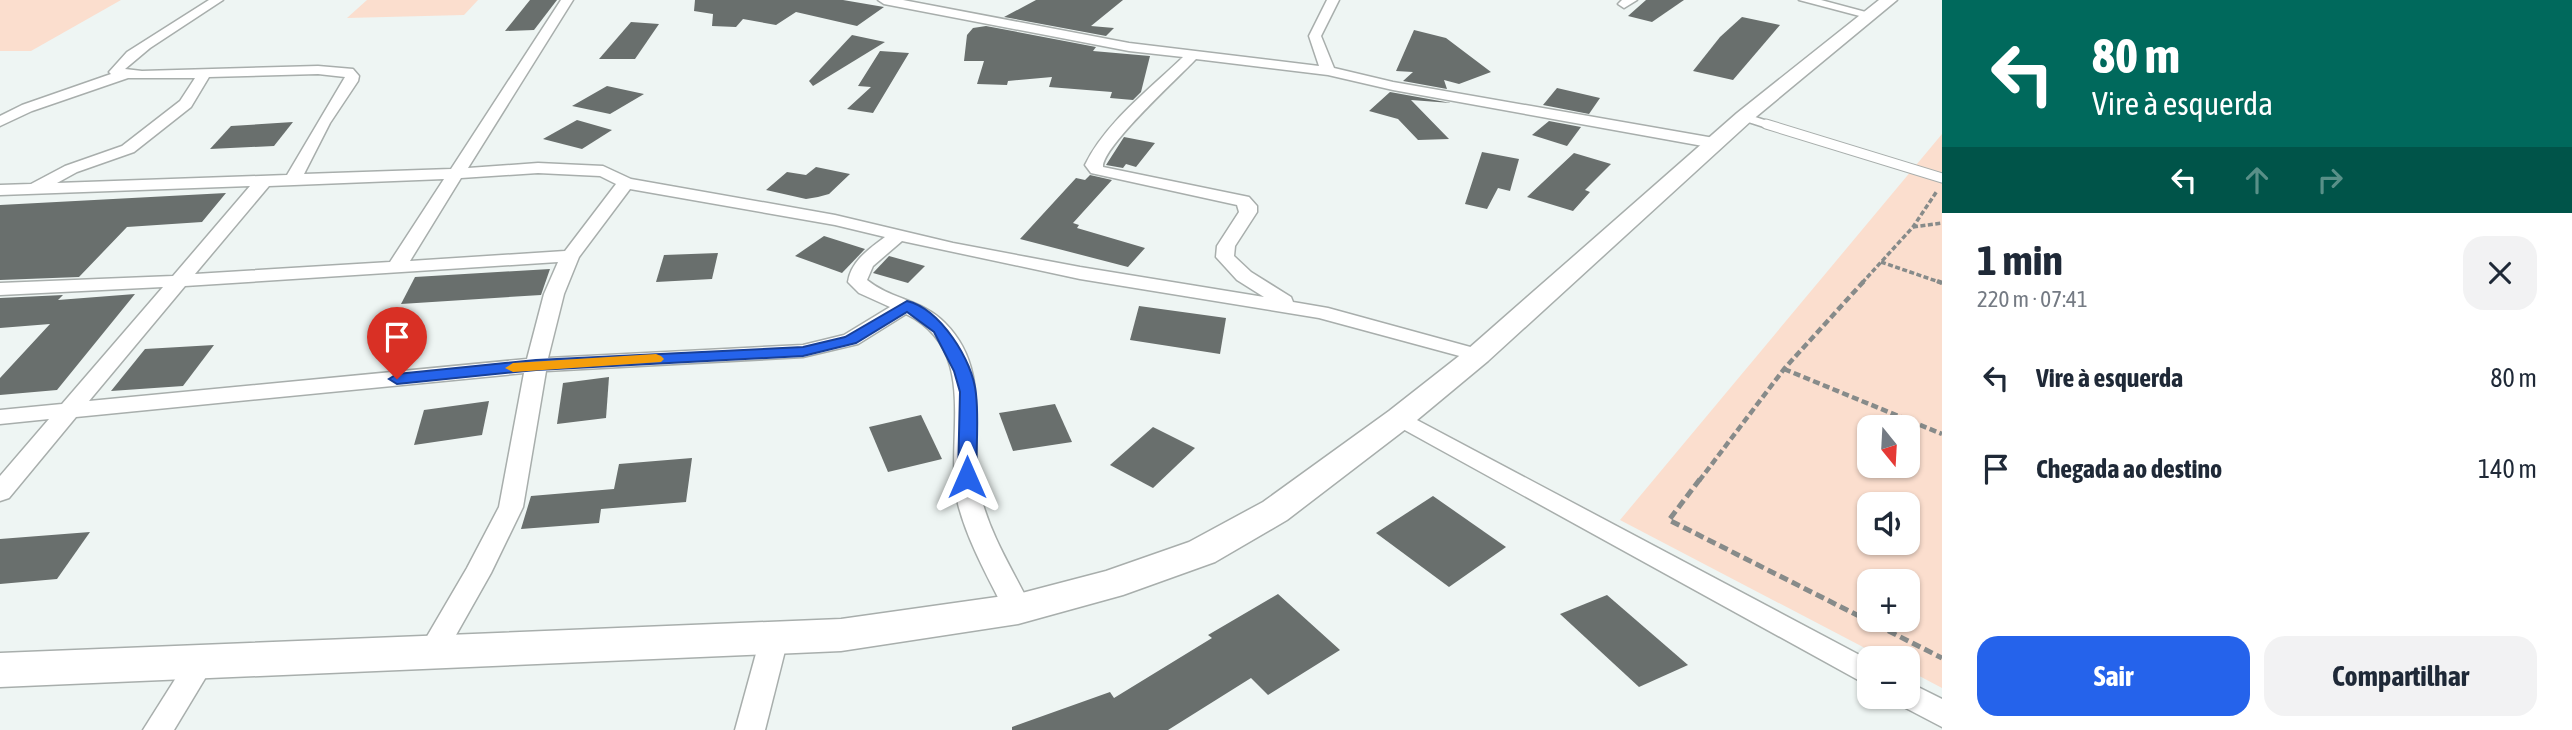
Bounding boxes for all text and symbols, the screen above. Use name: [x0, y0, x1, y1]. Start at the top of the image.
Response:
text: 80 m: [2092, 27, 2180, 83]
icon: left: [1977, 28, 2068, 119]
text: Vire à esquerda: [2092, 85, 2273, 122]
icon: left: [2165, 161, 2203, 199]
icon: ahead: [2238, 161, 2276, 199]
icon: right: [2311, 161, 2349, 199]
text: 1 min: [1977, 236, 2063, 284]
button: close: [2463, 236, 2537, 310]
text: 220 m · 07:41: [1977, 286, 2088, 312]
pin: [367, 307, 427, 379]
icon: arrive: [378, 318, 416, 356]
icon: left: [1977, 359, 2015, 397]
text: Vire à esquerda: [2036, 363, 2183, 393]
text: 80 m: [2490, 363, 2537, 393]
north arrow: [1857, 415, 1920, 478]
map controls: [1857, 415, 1920, 709]
position arrow: [930, 440, 1004, 514]
icon: arrive: [1977, 450, 2015, 488]
text: Chegada ao destino: [2036, 454, 2222, 484]
text: 140 m: [2478, 454, 2537, 484]
button: sound: [1857, 492, 1920, 555]
button: +: [1857, 569, 1920, 632]
button: Sair: [1977, 636, 2250, 716]
button: Compartilhar: [2264, 636, 2537, 716]
button: −: [1857, 646, 1920, 709]

